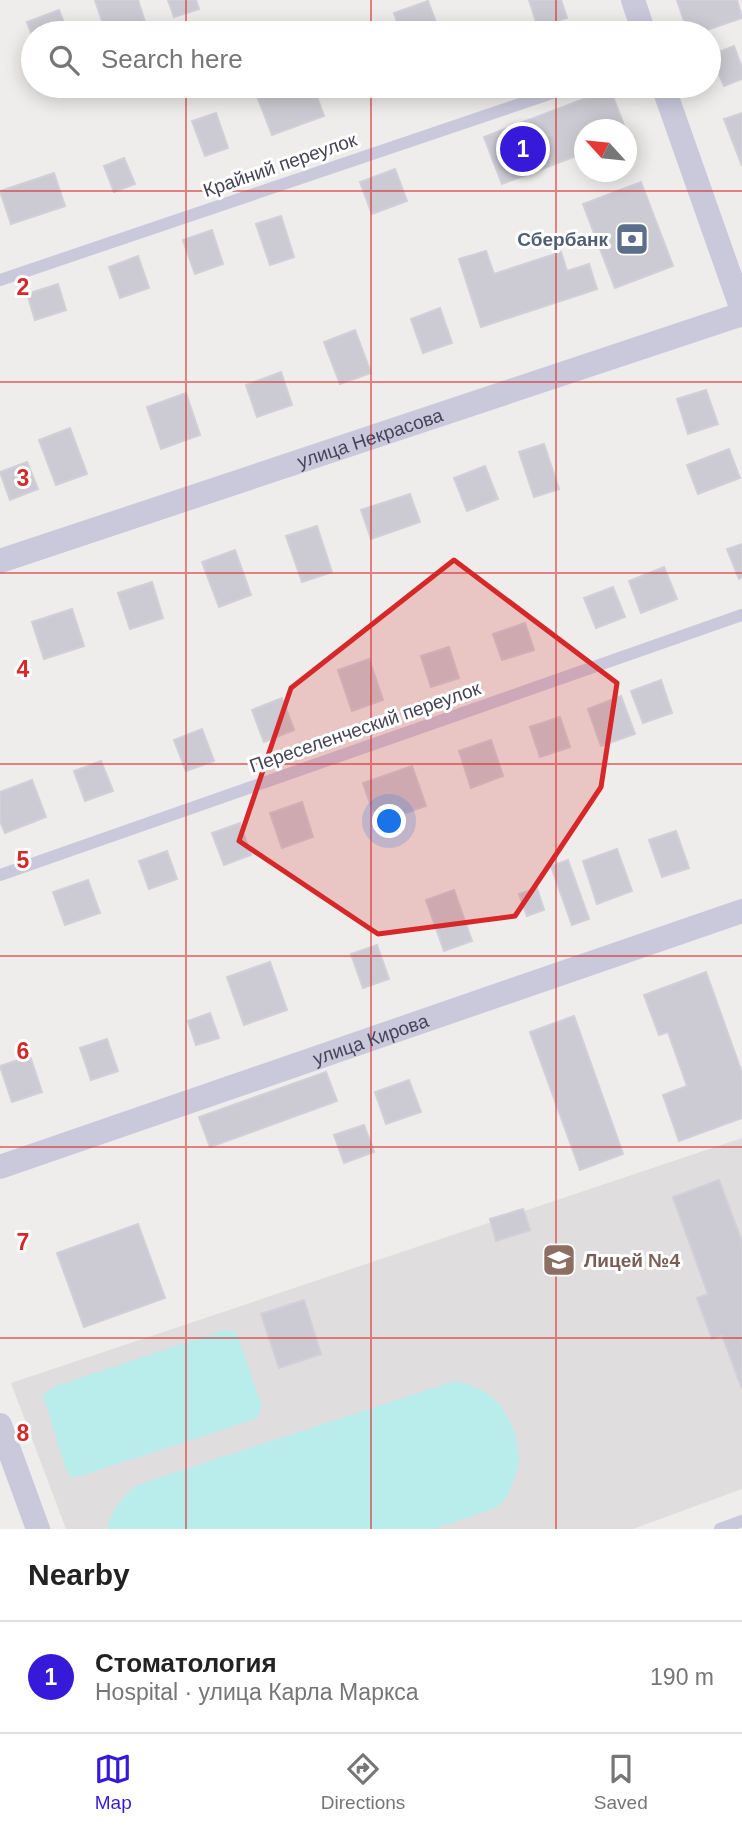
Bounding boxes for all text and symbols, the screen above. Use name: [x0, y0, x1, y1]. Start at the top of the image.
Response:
search box: [21, 21, 721, 98]
icon: search: [45, 41, 83, 79]
text: Search here: [101, 44, 243, 74]
north arrow: [574, 119, 637, 182]
pin: 1: [500, 123, 546, 175]
street label: Крайний переулок: [201, 129, 360, 201]
bank icon: Сбербанк: [613, 220, 651, 258]
place label: Сбербанк: [517, 229, 608, 250]
text: 2: [17, 274, 29, 300]
street label: улица Некрасова: [295, 404, 446, 472]
text: 3: [17, 465, 29, 491]
text: 4: [17, 656, 30, 682]
street label: Переселенческий переулок: [247, 677, 484, 776]
your location: [372, 804, 406, 838]
text: 5: [17, 847, 30, 873]
street label: улица Кирова: [310, 1009, 432, 1069]
text: 6: [17, 1038, 29, 1064]
text: 7: [17, 1229, 29, 1255]
school or university icon: Лицей №4: [540, 1241, 578, 1279]
place label: Лицей №4: [584, 1250, 680, 1271]
text: 8: [17, 1420, 30, 1446]
text: Nearby: [28, 1558, 130, 1591]
text: Стоматология: [95, 1648, 277, 1678]
text: 1: [45, 1664, 57, 1690]
text: 190 m: [650, 1664, 714, 1690]
text: Hospital · улица Карла Маркса: [95, 1679, 419, 1705]
tab: Map: [94, 1750, 132, 1814]
tab: Directions: [321, 1750, 405, 1814]
tab: Saved: [594, 1750, 648, 1814]

